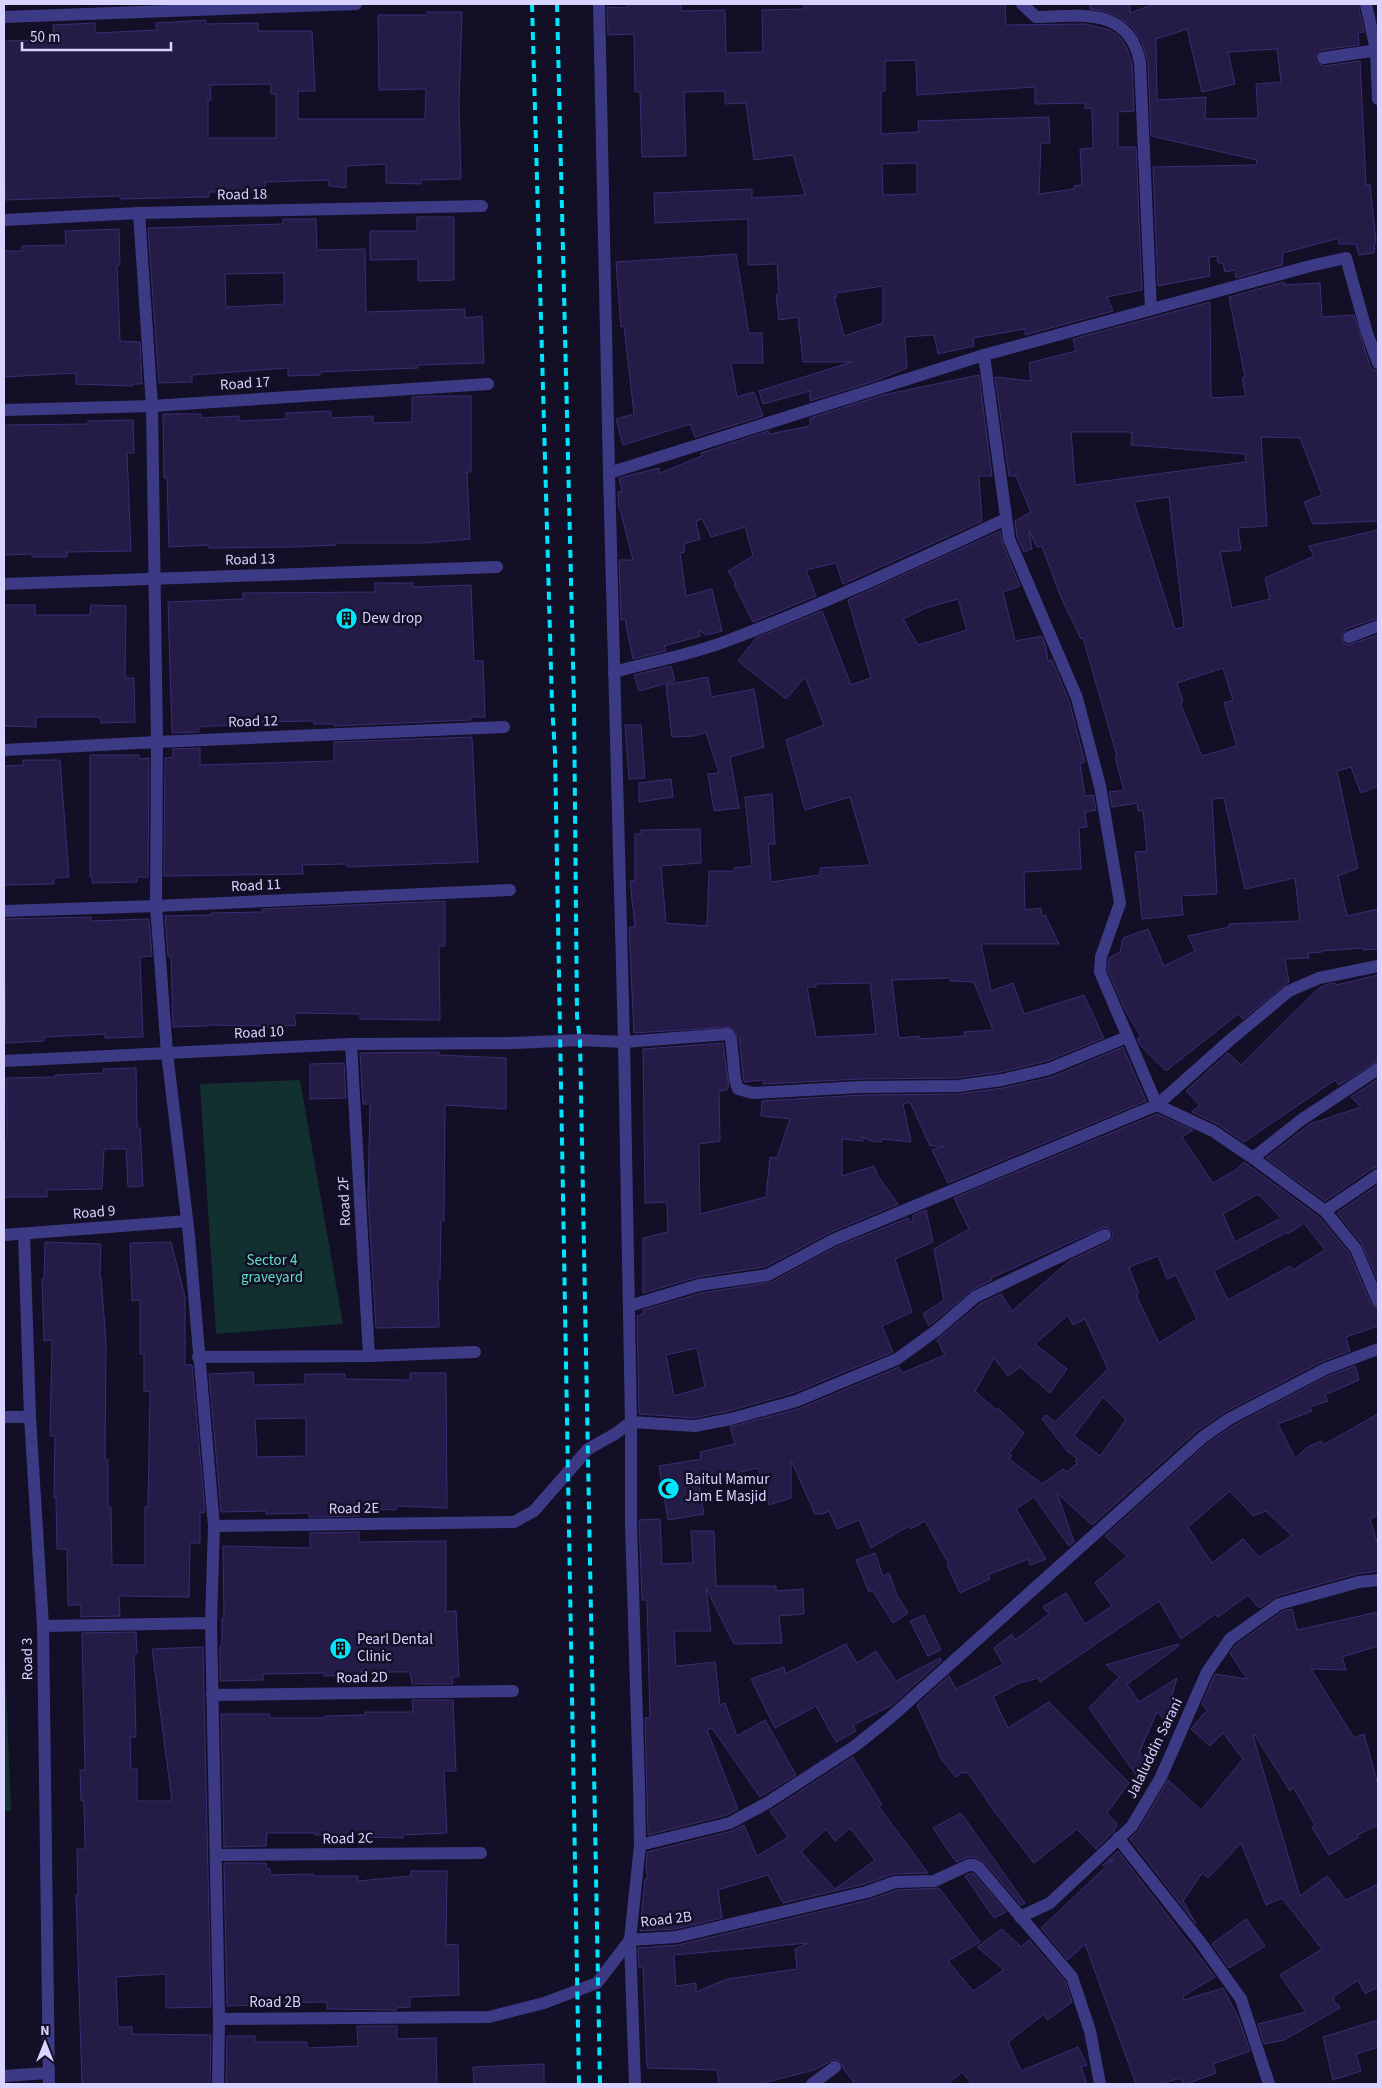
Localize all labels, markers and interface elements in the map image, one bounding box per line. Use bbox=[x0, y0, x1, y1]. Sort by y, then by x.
scale bar bbox=[22, 20, 171, 52]
text: 50 m bbox=[30, 27, 60, 48]
street label: Road 18 bbox=[217, 184, 267, 205]
street label: Road 17 bbox=[219, 371, 271, 396]
street label: Road 13 bbox=[225, 548, 275, 571]
building icon: Dew drop bbox=[334, 606, 358, 630]
place label: Dew drop bbox=[362, 608, 422, 629]
street label: Road 12 bbox=[228, 710, 278, 733]
street label: Road 11 bbox=[230, 874, 282, 897]
street label: Road 10 bbox=[233, 1021, 285, 1044]
street label: Road 2F bbox=[333, 1175, 356, 1227]
street label: Road 9 bbox=[72, 1200, 116, 1225]
park label: Sector 4 graveyard bbox=[241, 1250, 303, 1288]
place label: Baitul Mamur Jam E Masjid bbox=[685, 1469, 770, 1507]
mosque icon: Baitul Mamur Jam E Masjid bbox=[657, 1476, 681, 1500]
street label: Road 2E bbox=[329, 1498, 380, 1519]
place label: Pearl Dental Clinic bbox=[357, 1629, 433, 1667]
building icon: Pearl Dental Clinic bbox=[329, 1636, 353, 1660]
street label: Road 3 bbox=[17, 1637, 38, 1680]
street label: Road 2D bbox=[336, 1667, 388, 1688]
street label: Jalaluddin Sarani bbox=[1121, 1694, 1188, 1802]
street label: Road 2C bbox=[322, 1828, 374, 1849]
street label: Road 2B bbox=[639, 1906, 693, 1933]
street label: Road 2B bbox=[249, 1992, 301, 2013]
north arrow bbox=[20, 2018, 70, 2068]
text: N bbox=[40, 2021, 50, 2041]

